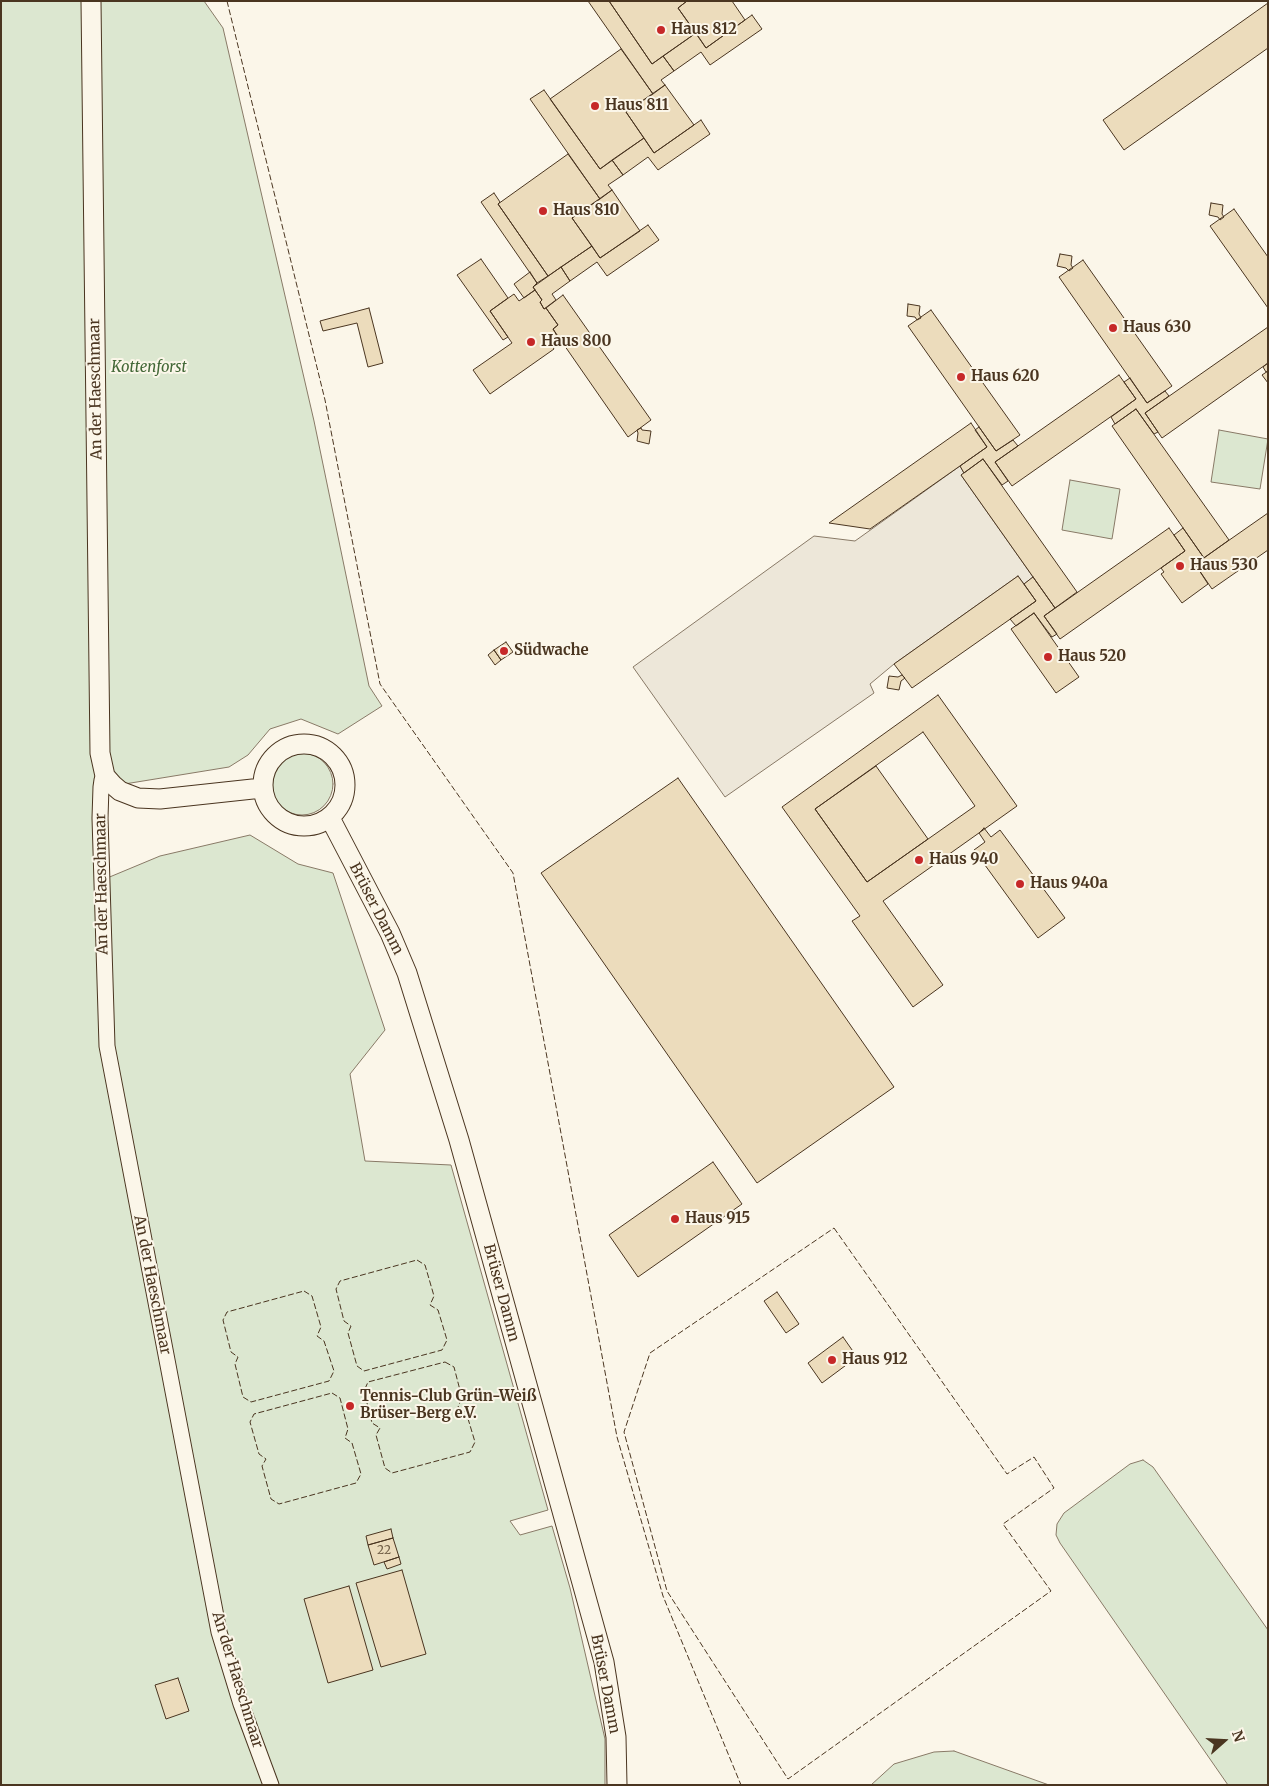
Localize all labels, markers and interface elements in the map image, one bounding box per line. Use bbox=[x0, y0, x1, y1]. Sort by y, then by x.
place label: Haus 812 bbox=[671, 21, 737, 39]
marker: Haus 812 bbox=[655, 24, 667, 36]
place label: Haus 811 bbox=[605, 97, 669, 115]
marker: Haus 811 bbox=[589, 100, 601, 112]
place label: Haus 810 bbox=[553, 202, 619, 220]
marker: Haus 810 bbox=[537, 205, 549, 217]
street label: An der Haeschmaar bbox=[86, 318, 106, 460]
place label: Haus 630 bbox=[1123, 319, 1191, 337]
marker: Haus 630 bbox=[1107, 322, 1119, 334]
place label: Haus 800 bbox=[541, 333, 611, 351]
marker: Haus 800 bbox=[525, 336, 537, 348]
park label: Kottenforst bbox=[111, 359, 187, 377]
place label: Haus 620 bbox=[971, 368, 1040, 386]
marker: Haus 620 bbox=[955, 371, 967, 383]
place label: Haus 530 bbox=[1190, 557, 1258, 575]
marker: Haus 530 bbox=[1174, 560, 1186, 572]
place label: Südwache bbox=[514, 642, 589, 660]
marker: Südwache bbox=[498, 645, 510, 657]
place label: Haus 520 bbox=[1058, 648, 1126, 666]
marker: Haus 520 bbox=[1042, 651, 1054, 663]
street label: An der Haeschmaar bbox=[92, 813, 112, 955]
place label: Haus 940 bbox=[929, 851, 998, 869]
marker: Haus 940 bbox=[913, 854, 925, 866]
street label: Brüser Damm bbox=[345, 860, 407, 958]
place label: Haus 940a bbox=[1030, 875, 1108, 893]
marker: Haus 940a bbox=[1014, 878, 1026, 890]
place label: Haus 915 bbox=[685, 1210, 750, 1228]
marker: Haus 915 bbox=[669, 1213, 681, 1225]
street label: An der Haeschmaar bbox=[130, 1214, 174, 1356]
street label: Brüser Damm bbox=[479, 1242, 523, 1344]
place label: Haus 912 bbox=[842, 1351, 908, 1369]
marker: Haus 912 bbox=[826, 1354, 838, 1366]
place label: Tennis-Club Grün-Weiß Brüser-Berg e.V. bbox=[360, 1388, 536, 1423]
marker: Tennis-Club Grün-Weiß Brüser-Berg e.V. bbox=[344, 1400, 356, 1412]
house number: 22 bbox=[377, 1544, 391, 1558]
street label: An der Haeschmaar bbox=[208, 1610, 266, 1750]
street label: Brüser Damm bbox=[587, 1633, 623, 1735]
north arrow bbox=[1199, 1716, 1249, 1766]
text: N bbox=[1228, 1728, 1248, 1744]

